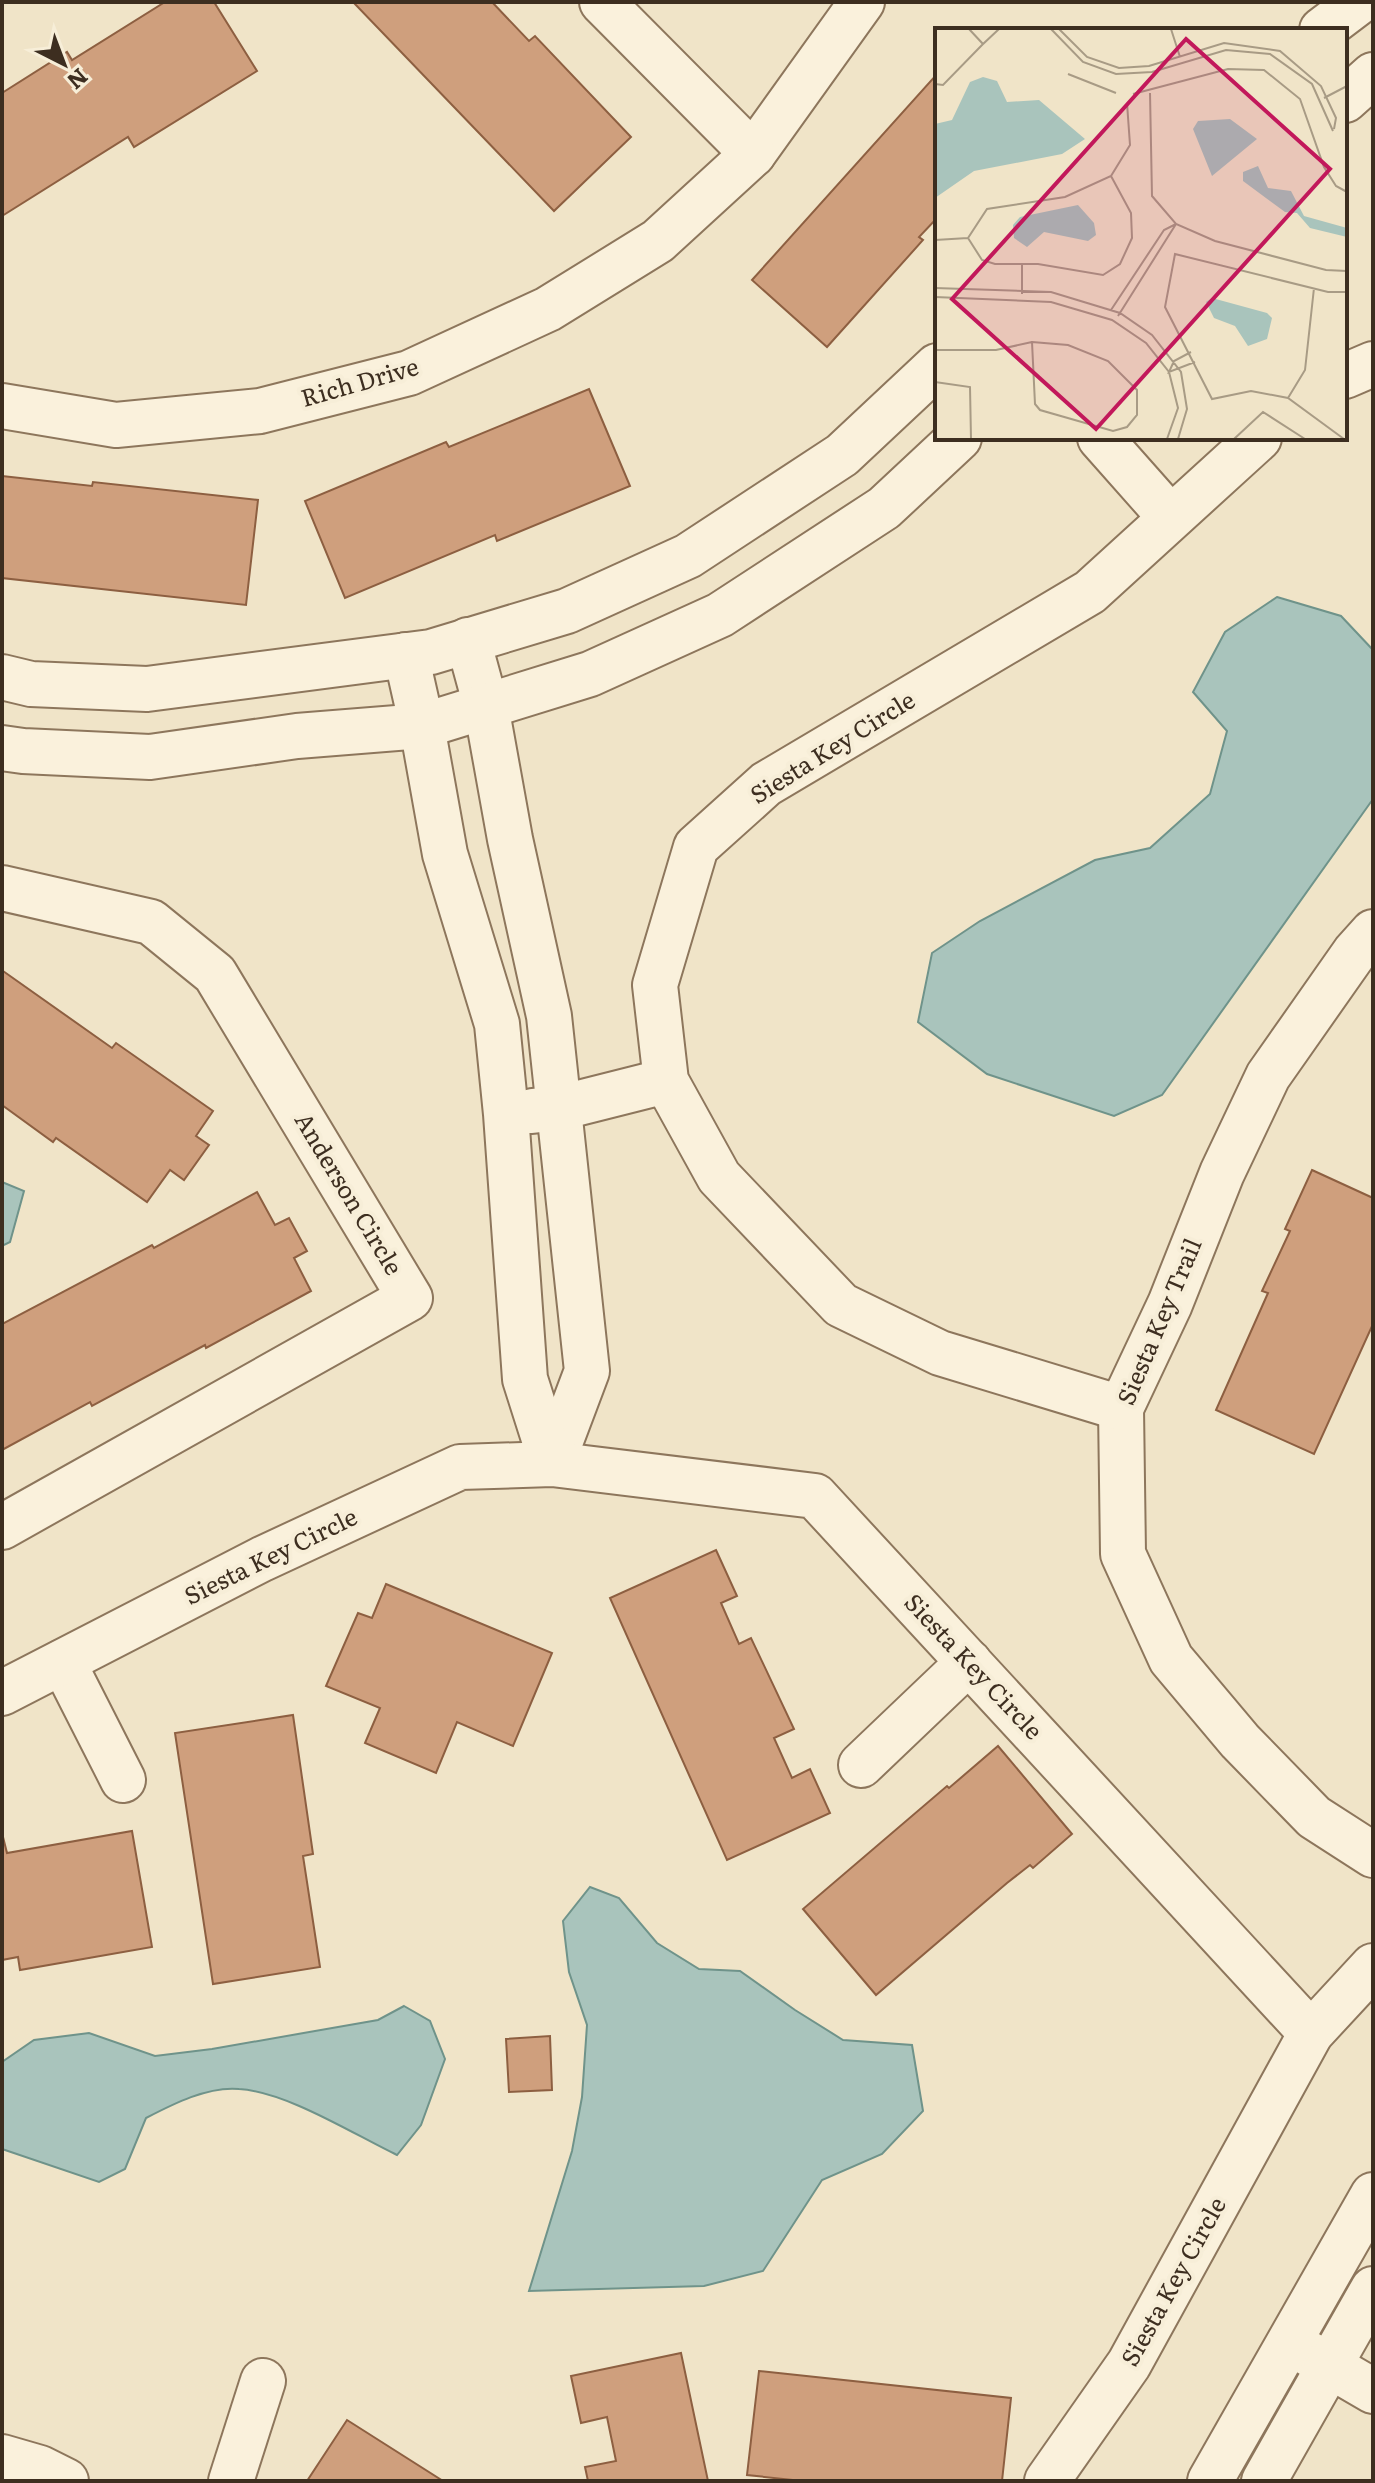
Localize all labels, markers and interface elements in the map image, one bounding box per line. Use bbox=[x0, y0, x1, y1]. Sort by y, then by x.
north arrow bbox=[24, 24, 104, 104]
inset map bbox=[935, 28, 1347, 440]
text: N bbox=[60, 62, 96, 98]
street label: Rich Drive bbox=[296, 347, 422, 414]
street label: Siesta Key Circle bbox=[742, 681, 921, 811]
street label: Anderson Circle bbox=[288, 1105, 413, 1281]
street label: Siesta Key Trail bbox=[1107, 1232, 1209, 1410]
street label: Siesta Key Circle bbox=[178, 1498, 362, 1612]
street label: Siesta Key Circle bbox=[898, 1584, 1052, 1746]
street label: Siesta Key Circle bbox=[1111, 2190, 1233, 2372]

